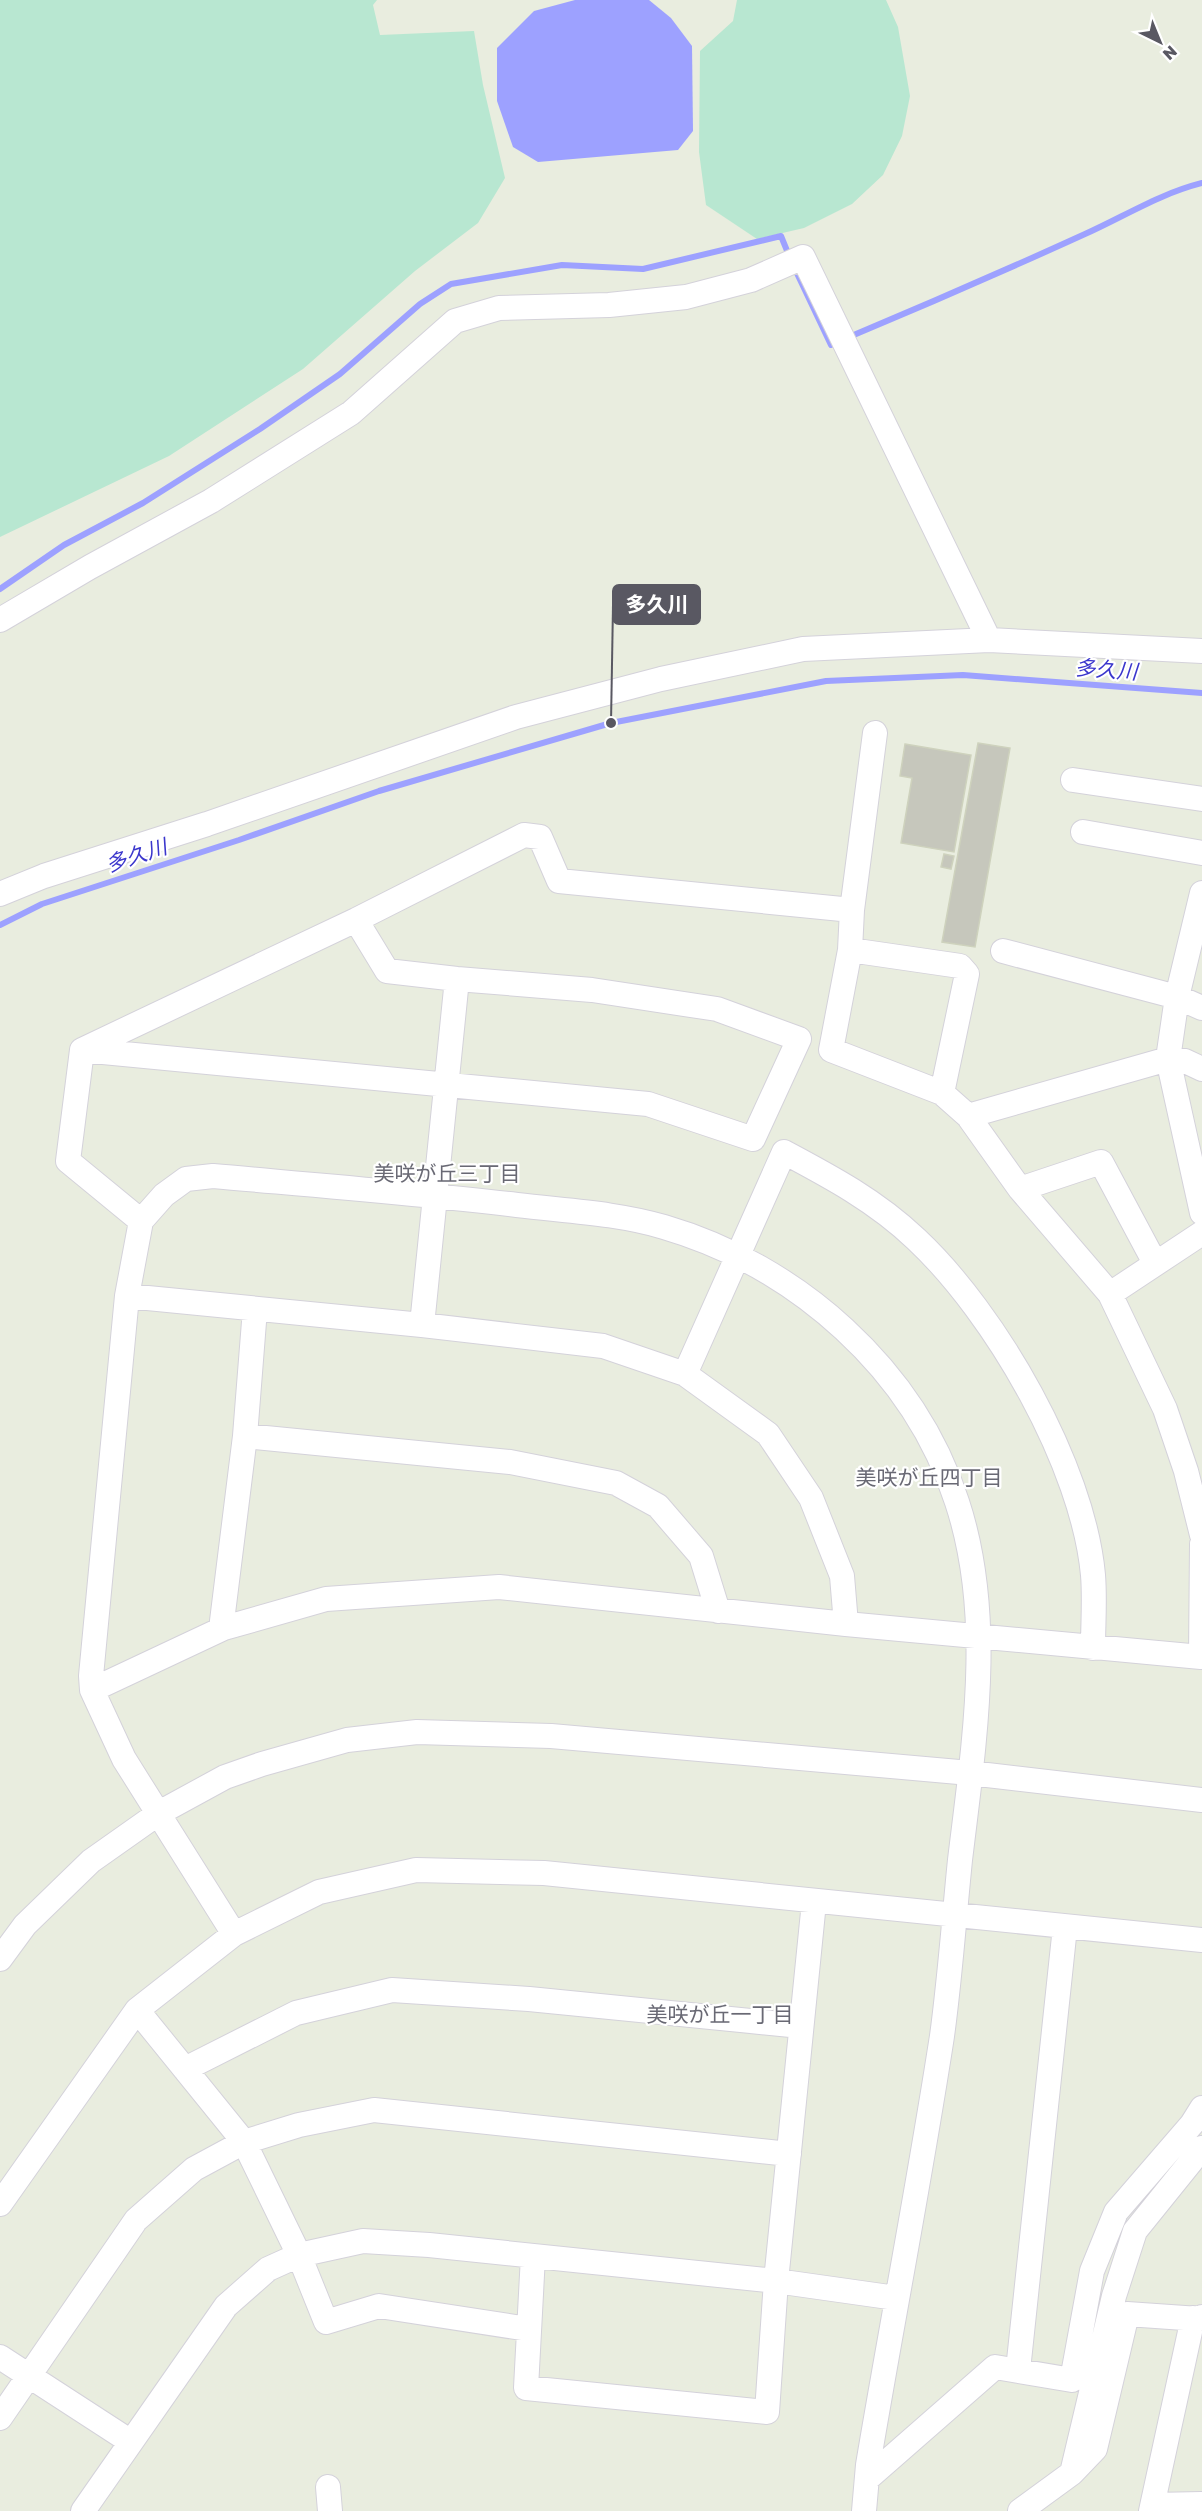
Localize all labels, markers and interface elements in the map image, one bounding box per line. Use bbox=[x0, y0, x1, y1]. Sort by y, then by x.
north arrow bbox=[1130, 12, 1190, 72]
text: N bbox=[1159, 42, 1182, 64]
callout: 多久川 bbox=[613, 585, 700, 624]
text: 多久川 bbox=[626, 591, 689, 617]
water label: 多久川 bbox=[1074, 654, 1140, 684]
water label: 多久川 bbox=[102, 832, 172, 877]
district label: 美咲が丘三丁目 bbox=[374, 1160, 521, 1186]
district label: 美咲が丘四丁目 bbox=[856, 1464, 1003, 1490]
district label: 美咲が丘一丁目 bbox=[647, 2001, 794, 2027]

